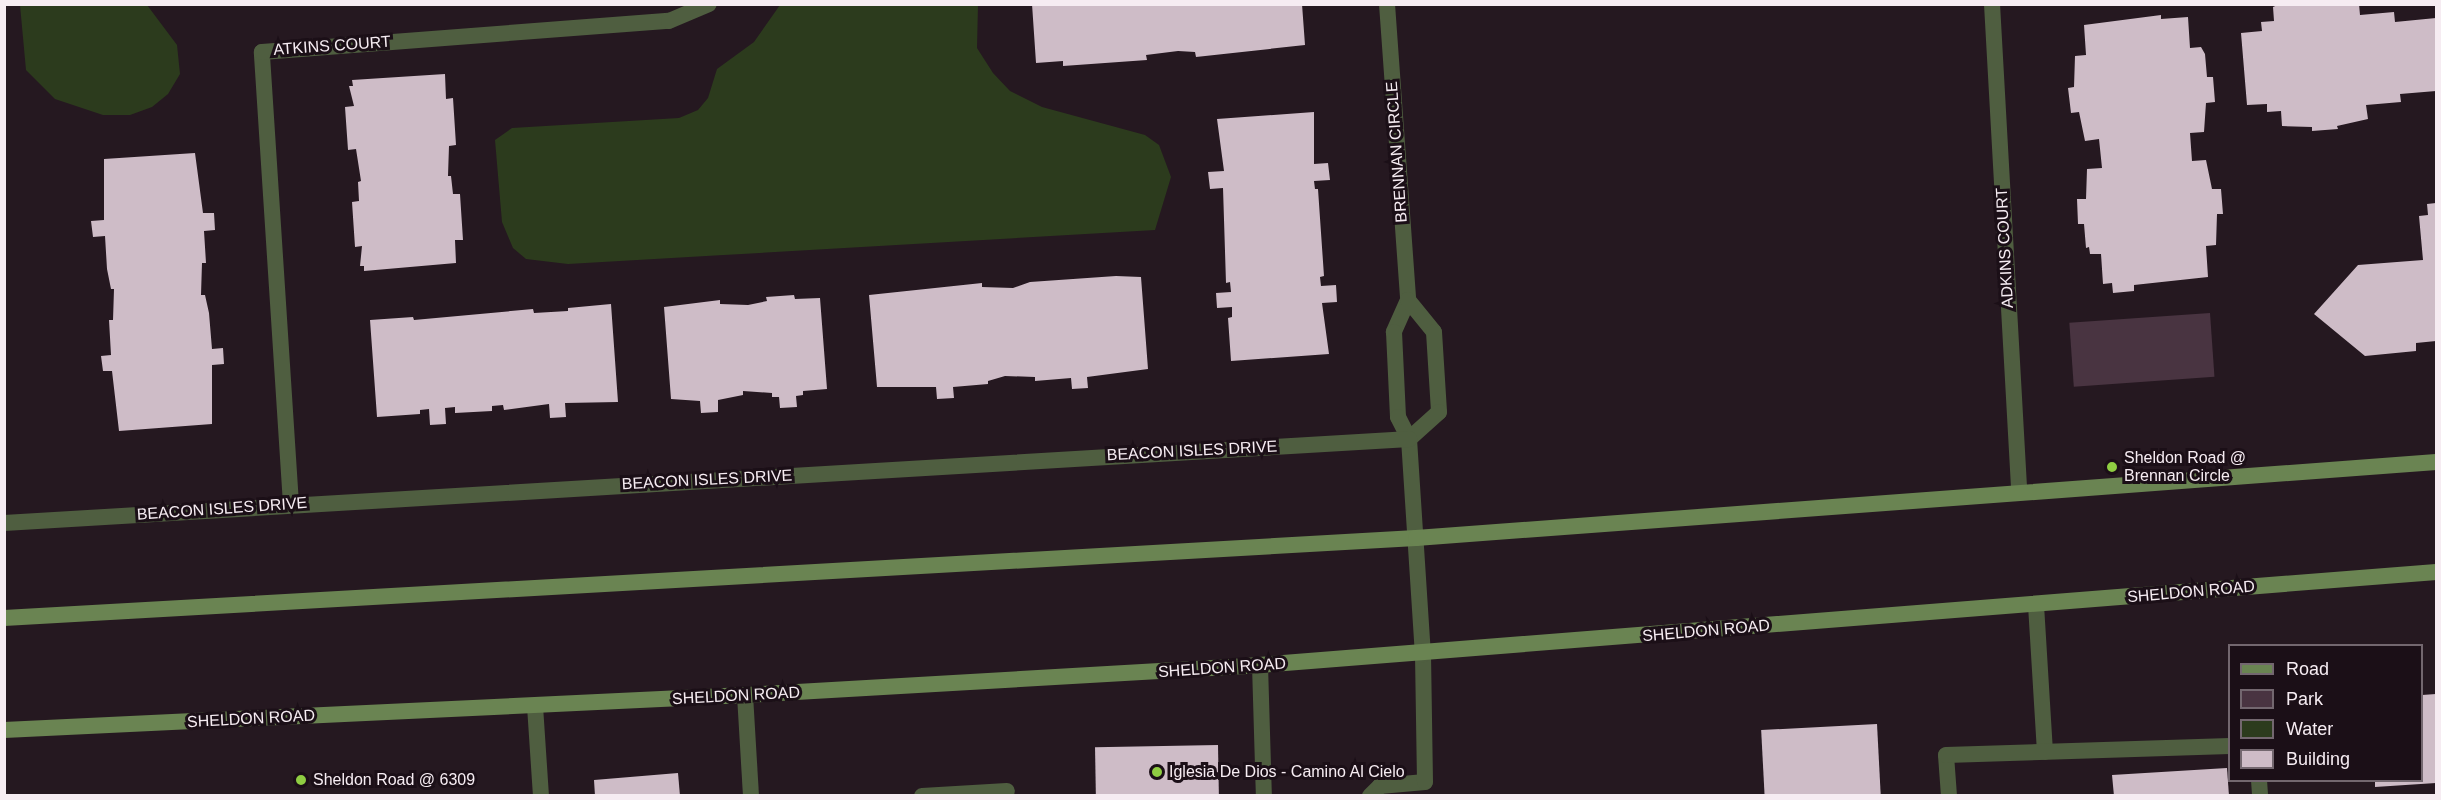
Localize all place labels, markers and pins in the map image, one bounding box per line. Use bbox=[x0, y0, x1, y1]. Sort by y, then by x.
place label: Sheldon Road @ Brennan Circle bbox=[2124, 448, 2246, 486]
marker: Sheldon Road @ Brennan Circle bbox=[2105, 460, 2119, 474]
place label: Iglesia De Dios - Camino Al Cielo bbox=[1169, 762, 1406, 782]
marker: Iglesia De Dios - Camino Al Cielo bbox=[1150, 765, 1164, 779]
place label: Sheldon Road @ 6309 bbox=[313, 770, 475, 790]
marker: Sheldon Road @ 6309 bbox=[294, 773, 308, 787]

